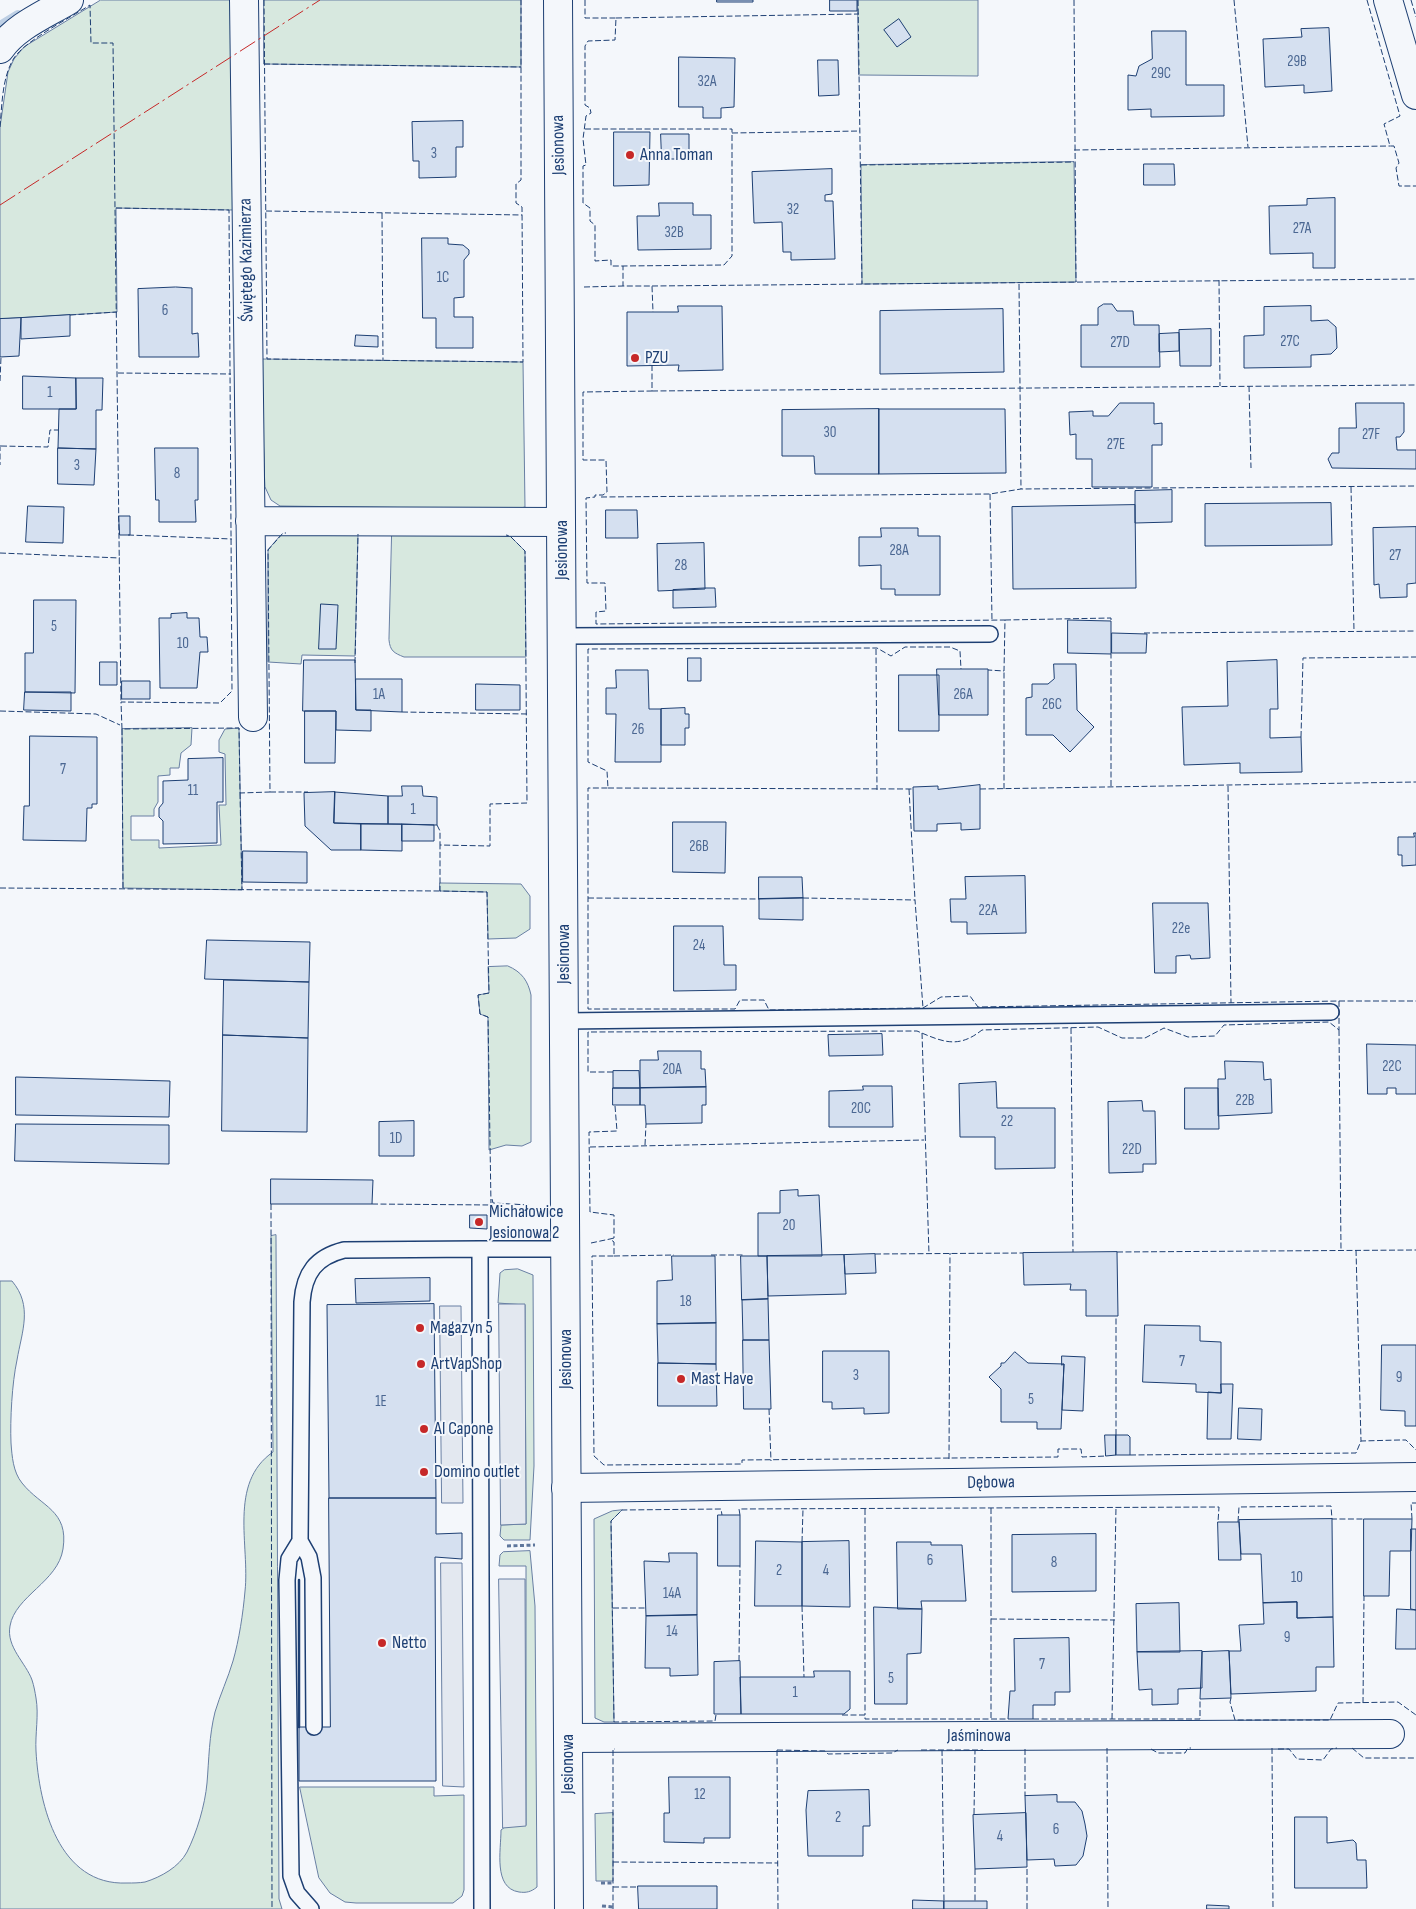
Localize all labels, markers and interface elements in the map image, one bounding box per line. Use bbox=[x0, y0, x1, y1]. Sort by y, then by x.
house number: 29B bbox=[1287, 53, 1307, 71]
house number: 29C bbox=[1151, 65, 1171, 83]
house number: 32A bbox=[698, 73, 716, 91]
street label: Jesionowa bbox=[548, 115, 570, 175]
place label: Anna Toman bbox=[640, 144, 713, 166]
house number: 3 bbox=[431, 145, 437, 163]
marker: Anna Toman bbox=[624, 149, 636, 161]
street label: Świętego Kazimierza bbox=[235, 198, 259, 322]
house number: 32 bbox=[787, 201, 799, 219]
house number: 27A bbox=[1293, 220, 1311, 238]
house number: 32B bbox=[664, 224, 684, 242]
house number: 1C bbox=[437, 269, 449, 287]
house number: 6 bbox=[162, 302, 168, 320]
house number: 27C bbox=[1280, 333, 1300, 351]
house number: 27D bbox=[1110, 334, 1130, 352]
place label: PZU bbox=[645, 347, 669, 369]
marker: PZU bbox=[629, 352, 641, 364]
house number: 1 bbox=[47, 384, 53, 402]
house number: 30 bbox=[824, 424, 836, 442]
house number: 27F bbox=[1362, 426, 1380, 444]
house number: 27E bbox=[1107, 436, 1125, 454]
house number: 3 bbox=[74, 457, 80, 475]
house number: 8 bbox=[174, 465, 180, 483]
street label: Jesionowa bbox=[551, 520, 573, 580]
house number: 28A bbox=[889, 542, 909, 560]
house number: 27 bbox=[1389, 547, 1401, 565]
house number: 28 bbox=[675, 557, 687, 575]
house number: 5 bbox=[51, 618, 57, 636]
house number: 10 bbox=[177, 635, 189, 653]
house number: 1A bbox=[373, 686, 385, 704]
house number: 26A bbox=[953, 686, 973, 704]
house number: 26C bbox=[1042, 696, 1062, 714]
house number: 26 bbox=[632, 721, 644, 739]
house number: 7 bbox=[60, 761, 66, 779]
house number: 11 bbox=[188, 782, 198, 800]
house number: 1 bbox=[410, 801, 416, 819]
house number: 26B bbox=[689, 838, 709, 856]
house number: 22A bbox=[979, 902, 997, 920]
house number: 22e bbox=[1172, 920, 1190, 938]
street label: Jesionowa bbox=[553, 924, 575, 984]
house number: 24 bbox=[693, 937, 705, 955]
house number: 22C bbox=[1382, 1058, 1402, 1076]
house number: 20A bbox=[662, 1061, 682, 1079]
house number: 22B bbox=[1235, 1092, 1255, 1110]
house number: 20C bbox=[851, 1100, 871, 1118]
house number: 22 bbox=[1001, 1113, 1013, 1131]
house number: 1D bbox=[390, 1130, 402, 1148]
house number: 22D bbox=[1122, 1141, 1142, 1159]
place label: Michałowice Jesionowa 2 bbox=[489, 1201, 563, 1244]
marker: Michałowice Jesionowa 2 bbox=[473, 1216, 485, 1228]
house number: 20 bbox=[783, 1217, 795, 1235]
house number: 18 bbox=[680, 1293, 692, 1311]
place label: Magazyn 5 bbox=[430, 1317, 493, 1339]
marker: Magazyn 5 bbox=[414, 1322, 426, 1334]
street label: Jesionowa bbox=[555, 1329, 577, 1389]
place label: ArtVapShop bbox=[431, 1353, 502, 1375]
house number: 7 bbox=[1179, 1353, 1185, 1371]
marker: ArtVapShop bbox=[415, 1358, 427, 1370]
house number: 3 bbox=[853, 1367, 859, 1385]
place label: Mast Have bbox=[691, 1368, 753, 1390]
house number: 9 bbox=[1396, 1369, 1402, 1387]
marker: Mast Have bbox=[675, 1373, 687, 1385]
house number: 5 bbox=[1028, 1391, 1034, 1409]
house number: 1E bbox=[375, 1393, 387, 1411]
place label: Al Capone bbox=[434, 1418, 493, 1440]
marker: Al Capone bbox=[418, 1423, 430, 1435]
place label: Domino outlet bbox=[434, 1461, 520, 1483]
marker: Domino outlet bbox=[418, 1466, 430, 1478]
street label: Dębowa bbox=[967, 1472, 1015, 1494]
house number: 6 bbox=[927, 1552, 933, 1570]
house number: 8 bbox=[1051, 1554, 1057, 1572]
house number: 2 bbox=[776, 1562, 782, 1580]
house number: 4 bbox=[823, 1562, 829, 1580]
house number: 10 bbox=[1291, 1569, 1303, 1587]
house number: 14A bbox=[663, 1585, 681, 1603]
house number: 14 bbox=[666, 1623, 678, 1641]
house number: 9 bbox=[1284, 1629, 1290, 1647]
place label: Netto bbox=[392, 1632, 427, 1654]
marker: Netto bbox=[376, 1637, 388, 1649]
house number: 7 bbox=[1039, 1656, 1045, 1674]
house number: 5 bbox=[888, 1670, 894, 1688]
house number: 1 bbox=[792, 1684, 798, 1702]
street label: Jaśminowa bbox=[947, 1725, 1011, 1747]
street label: Jesionowa bbox=[557, 1734, 579, 1794]
house number: 12 bbox=[694, 1786, 706, 1804]
house number: 2 bbox=[835, 1809, 841, 1827]
house number: 6 bbox=[1053, 1821, 1059, 1839]
house number: 4 bbox=[997, 1828, 1003, 1846]

